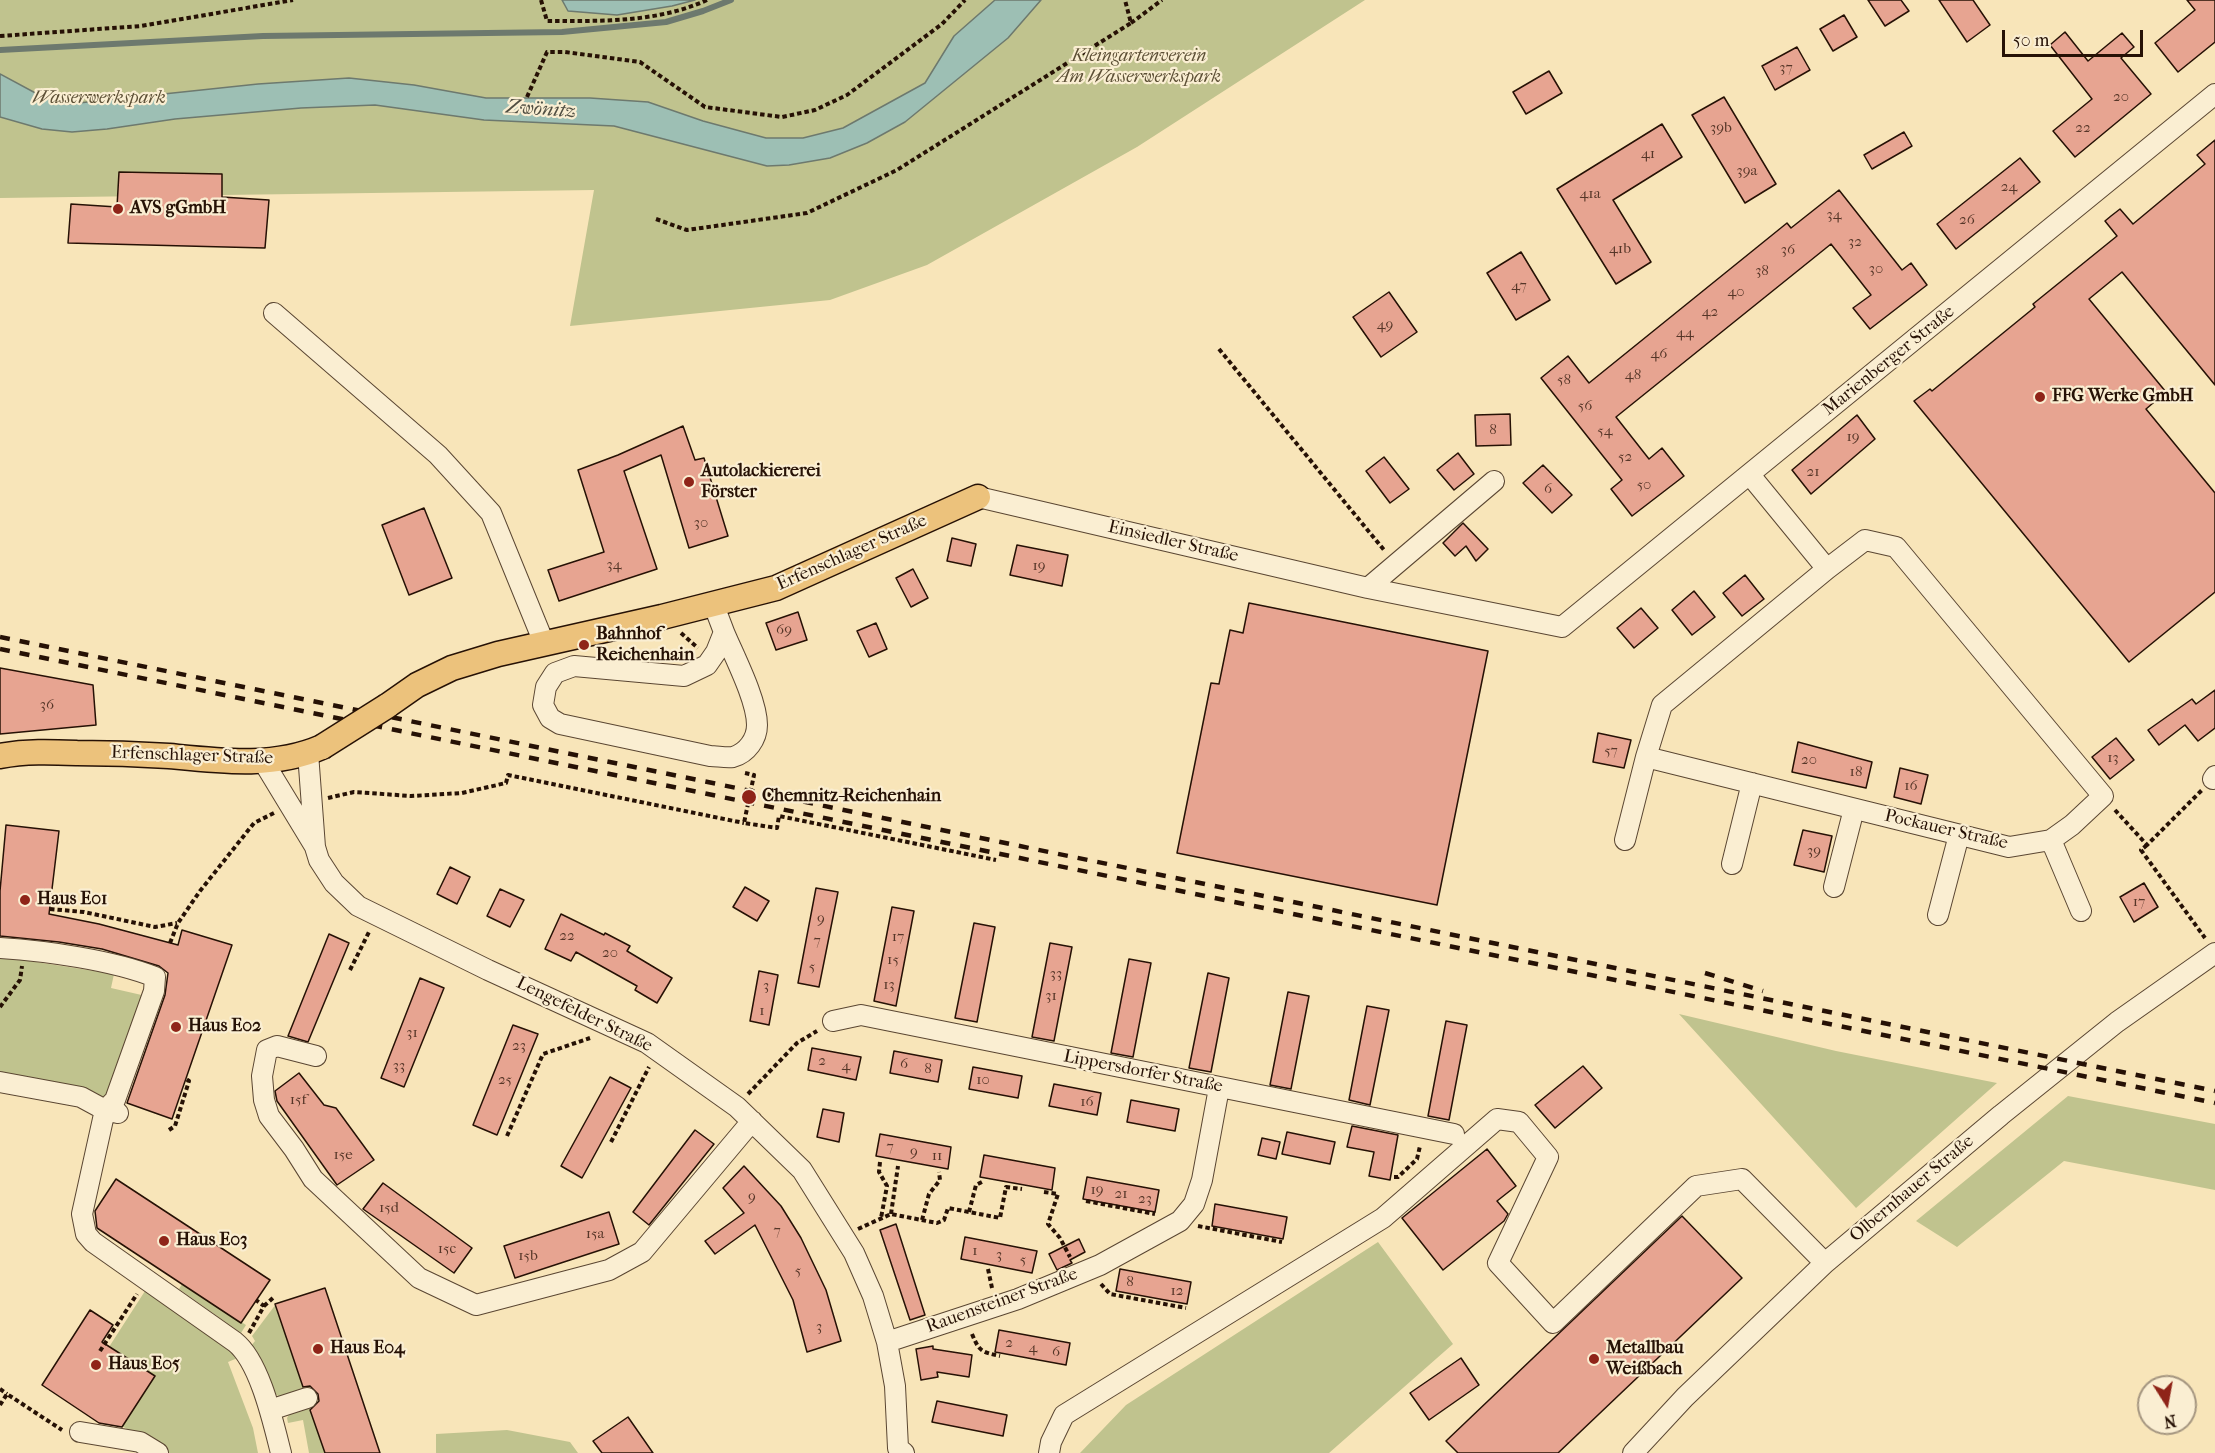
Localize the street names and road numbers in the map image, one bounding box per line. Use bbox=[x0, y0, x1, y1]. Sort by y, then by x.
street label: Marienberger Straße bbox=[1819, 301, 1959, 421]
street label: Erfenschlager Straße bbox=[774, 510, 930, 596]
street label: Einsiedler Straße bbox=[1106, 517, 1240, 567]
street label: Erfenschlager Straße bbox=[111, 742, 273, 770]
street label: Pockauer Straße bbox=[1882, 805, 2010, 855]
street label: Lengefelder Straße bbox=[512, 973, 656, 1057]
street label: Lippersdorfer Straße bbox=[1061, 1046, 1225, 1098]
street label: Olbernhauer Straße bbox=[1846, 1131, 1978, 1247]
street label: Rauensteiner Straße bbox=[923, 1264, 1081, 1338]

